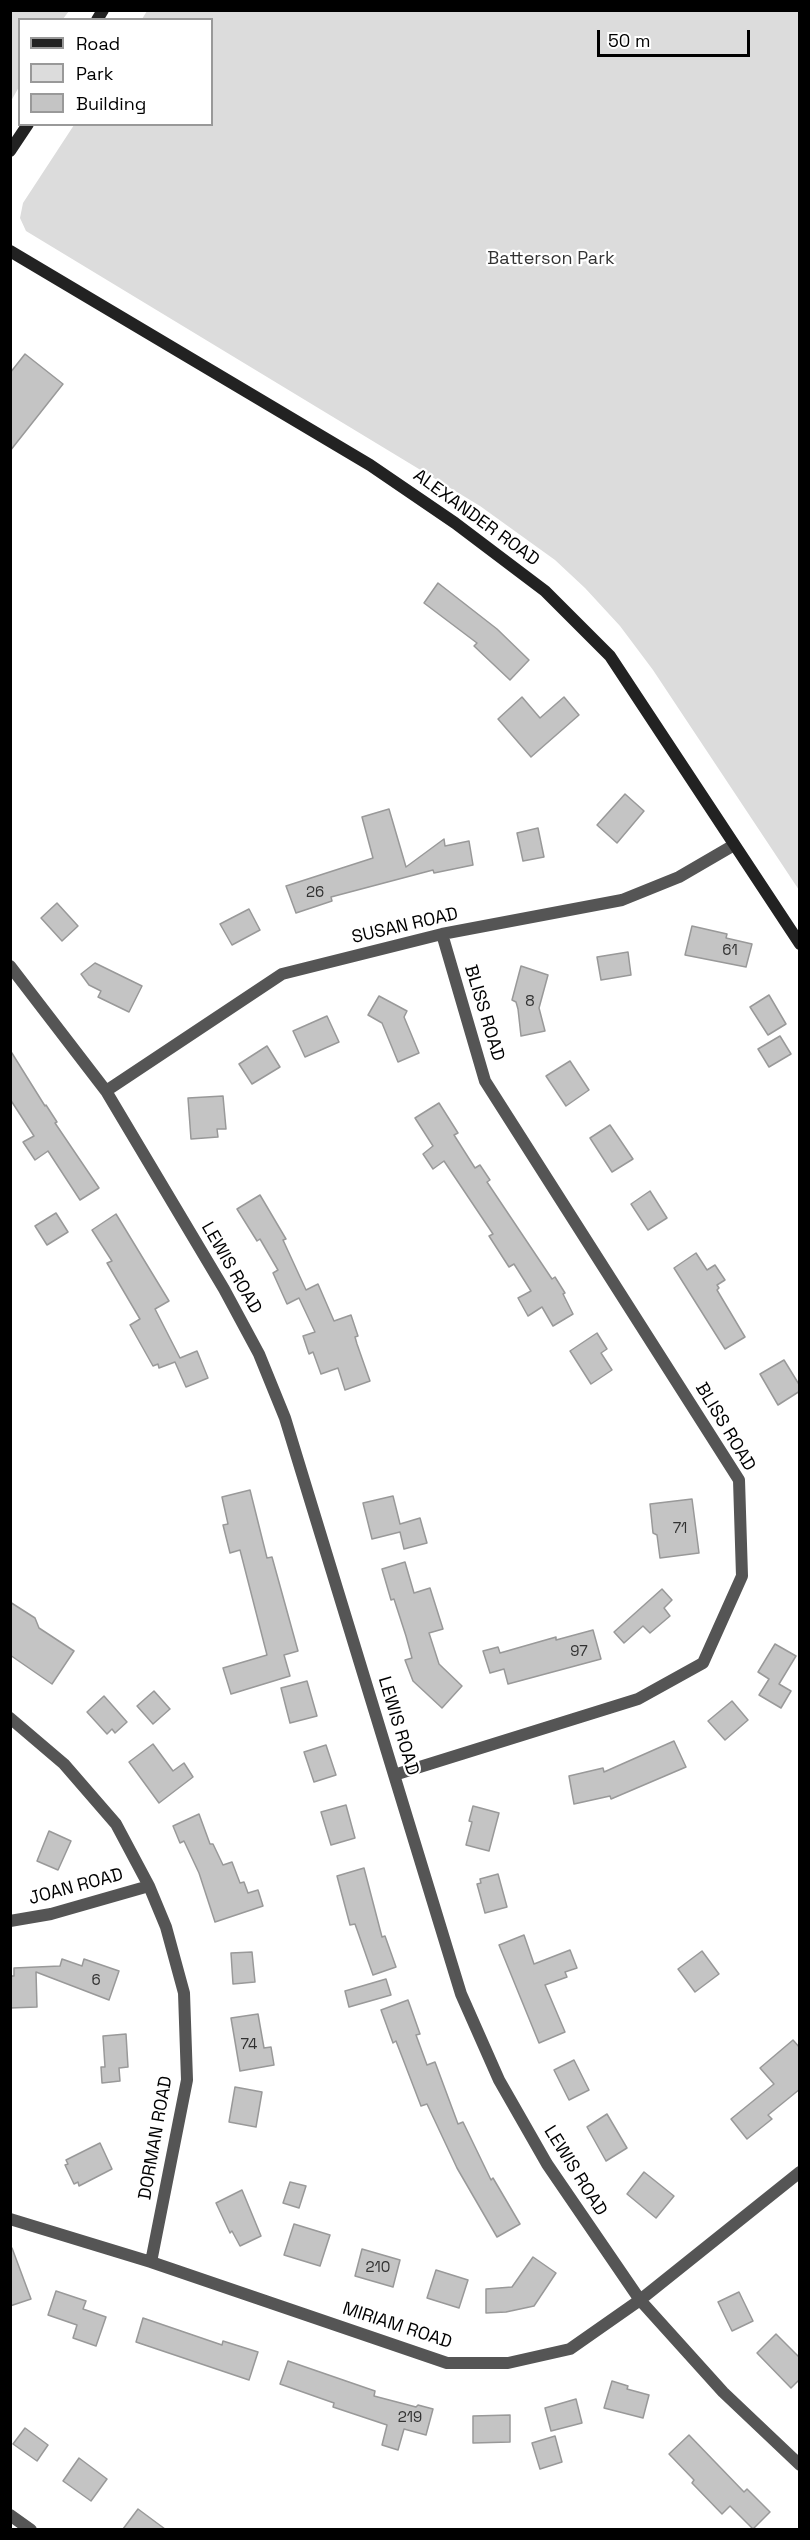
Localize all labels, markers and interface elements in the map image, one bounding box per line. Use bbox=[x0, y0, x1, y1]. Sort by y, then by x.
legend bbox=[18, 18, 213, 126]
scale bar bbox=[600, 18, 753, 56]
text: 50 m bbox=[608, 29, 650, 52]
text: Road bbox=[76, 32, 120, 55]
text: Park bbox=[76, 62, 113, 85]
text: Building bbox=[76, 92, 146, 115]
park label: Batterson Park bbox=[487, 248, 615, 270]
street label: ALEXANDER ROAD bbox=[409, 465, 543, 571]
house number: 26 bbox=[306, 884, 324, 902]
street label: SUSAN ROAD bbox=[350, 903, 460, 949]
house number: 61 bbox=[722, 942, 738, 960]
street label: BLISS ROAD bbox=[459, 962, 509, 1064]
house number: 8 bbox=[525, 993, 535, 1011]
street label: LEWIS ROAD bbox=[196, 1218, 266, 1318]
street label: BLISS ROAD bbox=[690, 1379, 760, 1475]
house number: 71 bbox=[673, 1520, 687, 1538]
house number: 97 bbox=[570, 1643, 588, 1661]
street label: LEWIS ROAD bbox=[373, 1674, 423, 1778]
street label: JOAN ROAD bbox=[26, 1864, 126, 1910]
house number: 6 bbox=[91, 1972, 101, 1990]
house number: 74 bbox=[241, 2036, 257, 2054]
street label: DORMAN ROAD bbox=[134, 2074, 178, 2202]
street label: LEWIS ROAD bbox=[539, 2122, 611, 2220]
house number: 210 bbox=[366, 2259, 390, 2277]
street label: MIRIAM ROAD bbox=[340, 2298, 454, 2354]
house number: 219 bbox=[398, 2409, 422, 2427]

